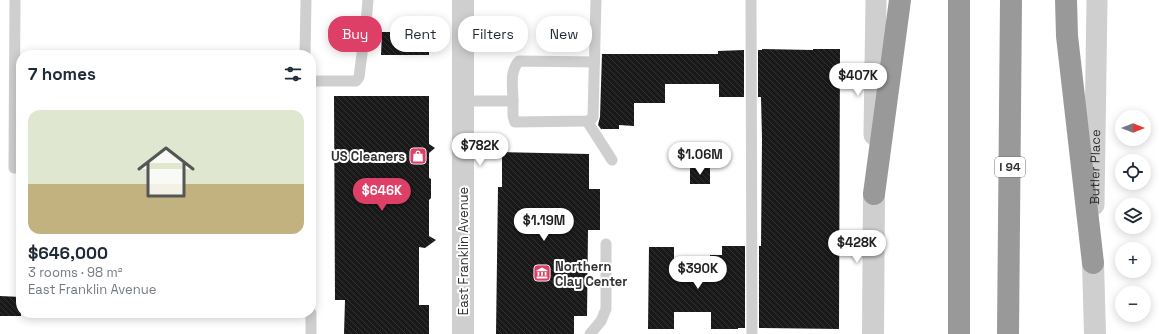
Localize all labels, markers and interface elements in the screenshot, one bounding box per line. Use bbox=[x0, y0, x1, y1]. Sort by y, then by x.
chip: Buy bbox=[328, 16, 382, 52]
chip: Rent bbox=[390, 16, 450, 52]
chip: Filters bbox=[458, 16, 528, 52]
chip: New bbox=[536, 16, 592, 52]
text: 7 homes bbox=[28, 63, 96, 85]
icon: filters bbox=[282, 63, 304, 85]
pin: $407K bbox=[830, 63, 886, 97]
text: $407K bbox=[838, 67, 878, 84]
north arrow bbox=[1115, 110, 1151, 146]
map controls bbox=[1115, 110, 1151, 322]
street label: Butler Place bbox=[1086, 129, 1104, 205]
pin: $782K bbox=[452, 133, 508, 167]
icon: home bbox=[130, 136, 202, 208]
text: $782K bbox=[461, 137, 499, 154]
pin: $1.06M bbox=[667, 142, 733, 176]
shop icon: US Cleaners bbox=[408, 146, 428, 166]
text: $1.06M bbox=[677, 146, 723, 163]
place label: US Cleaners bbox=[331, 148, 405, 165]
button: locate bbox=[1115, 154, 1151, 190]
road number: I 94 bbox=[995, 157, 1025, 177]
pin: $646K bbox=[354, 178, 410, 212]
text: $646K bbox=[362, 182, 402, 199]
street label: East Franklin Avenue bbox=[455, 187, 472, 315]
button: layers bbox=[1115, 198, 1151, 234]
pin: $1.19M bbox=[511, 208, 577, 242]
text: $1.19M bbox=[523, 212, 565, 229]
pin: $428K bbox=[829, 230, 885, 264]
text: $428K bbox=[837, 234, 877, 251]
text: $646,000 bbox=[28, 242, 108, 264]
button: + bbox=[1115, 242, 1151, 278]
pin: $390K bbox=[670, 256, 726, 290]
place label: Northern Clay Center bbox=[555, 258, 628, 290]
text: $390K bbox=[678, 260, 718, 277]
museum icon: Northern Clay Center bbox=[532, 263, 552, 283]
text: 3 rooms · 98 m² bbox=[28, 264, 122, 281]
text: East Franklin Avenue bbox=[28, 281, 156, 298]
button: − bbox=[1115, 286, 1151, 322]

